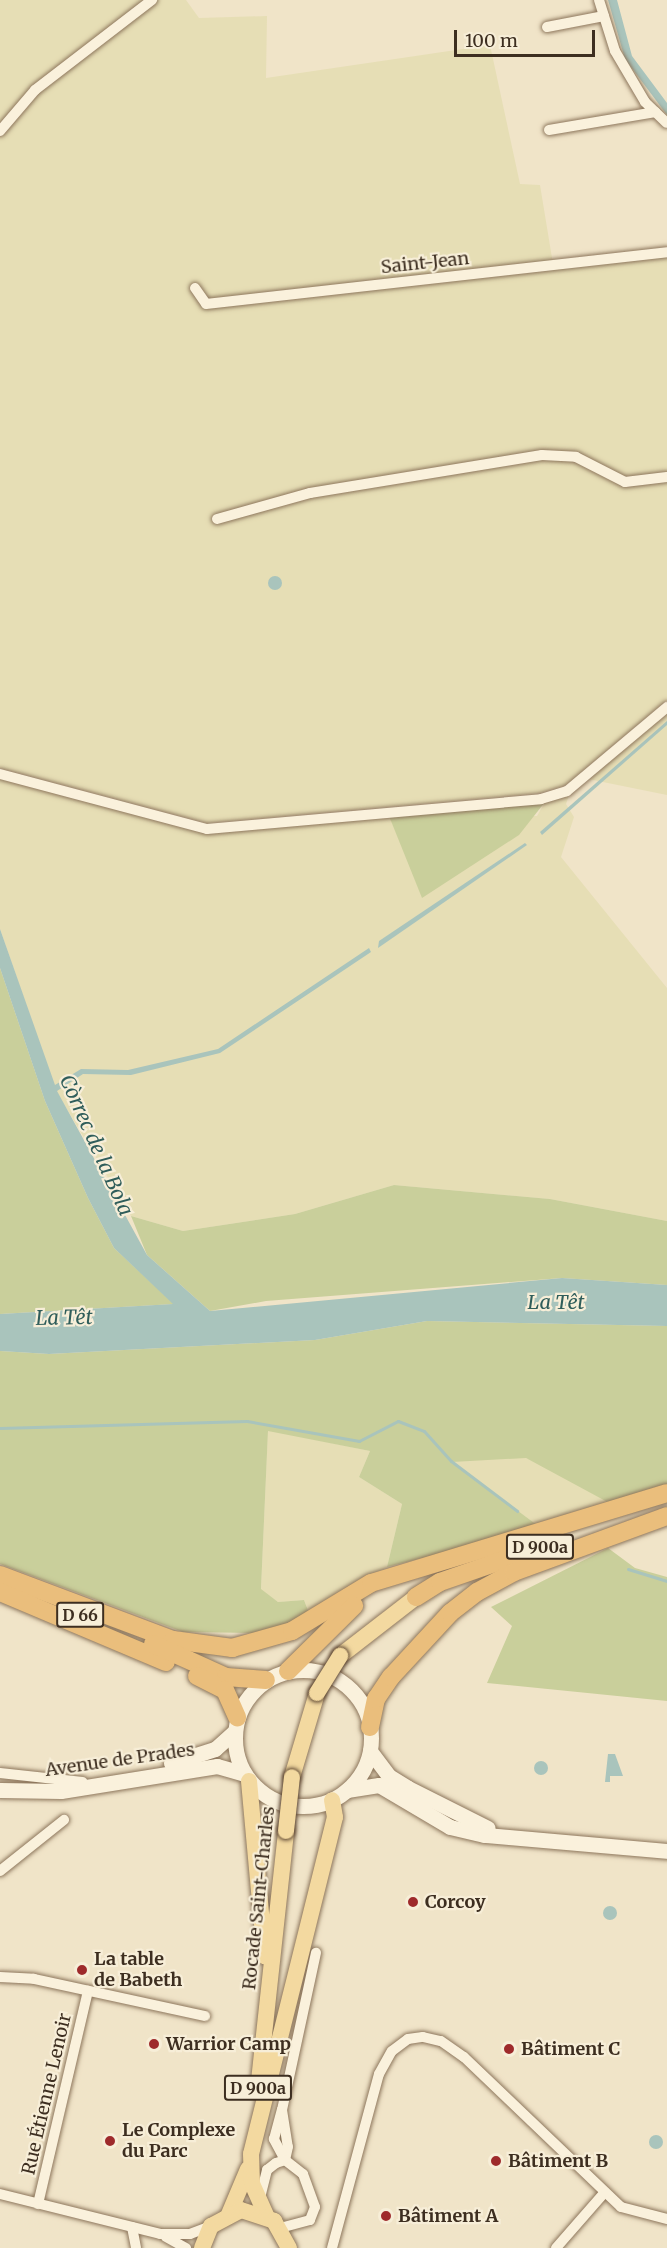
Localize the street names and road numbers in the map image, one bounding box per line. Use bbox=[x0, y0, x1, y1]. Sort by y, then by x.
street label: Saint-Jean bbox=[380, 248, 470, 278]
road number: D 900a bbox=[506, 1534, 574, 1560]
road number: D 66 bbox=[56, 1602, 104, 1628]
street label: Avenue de Prades bbox=[44, 1739, 196, 1781]
street label: Rocade Saint-Charles bbox=[239, 1805, 279, 1991]
street label: Rue Étienne Lenoir bbox=[18, 2011, 76, 2177]
road number: D 900a bbox=[224, 2075, 292, 2101]

